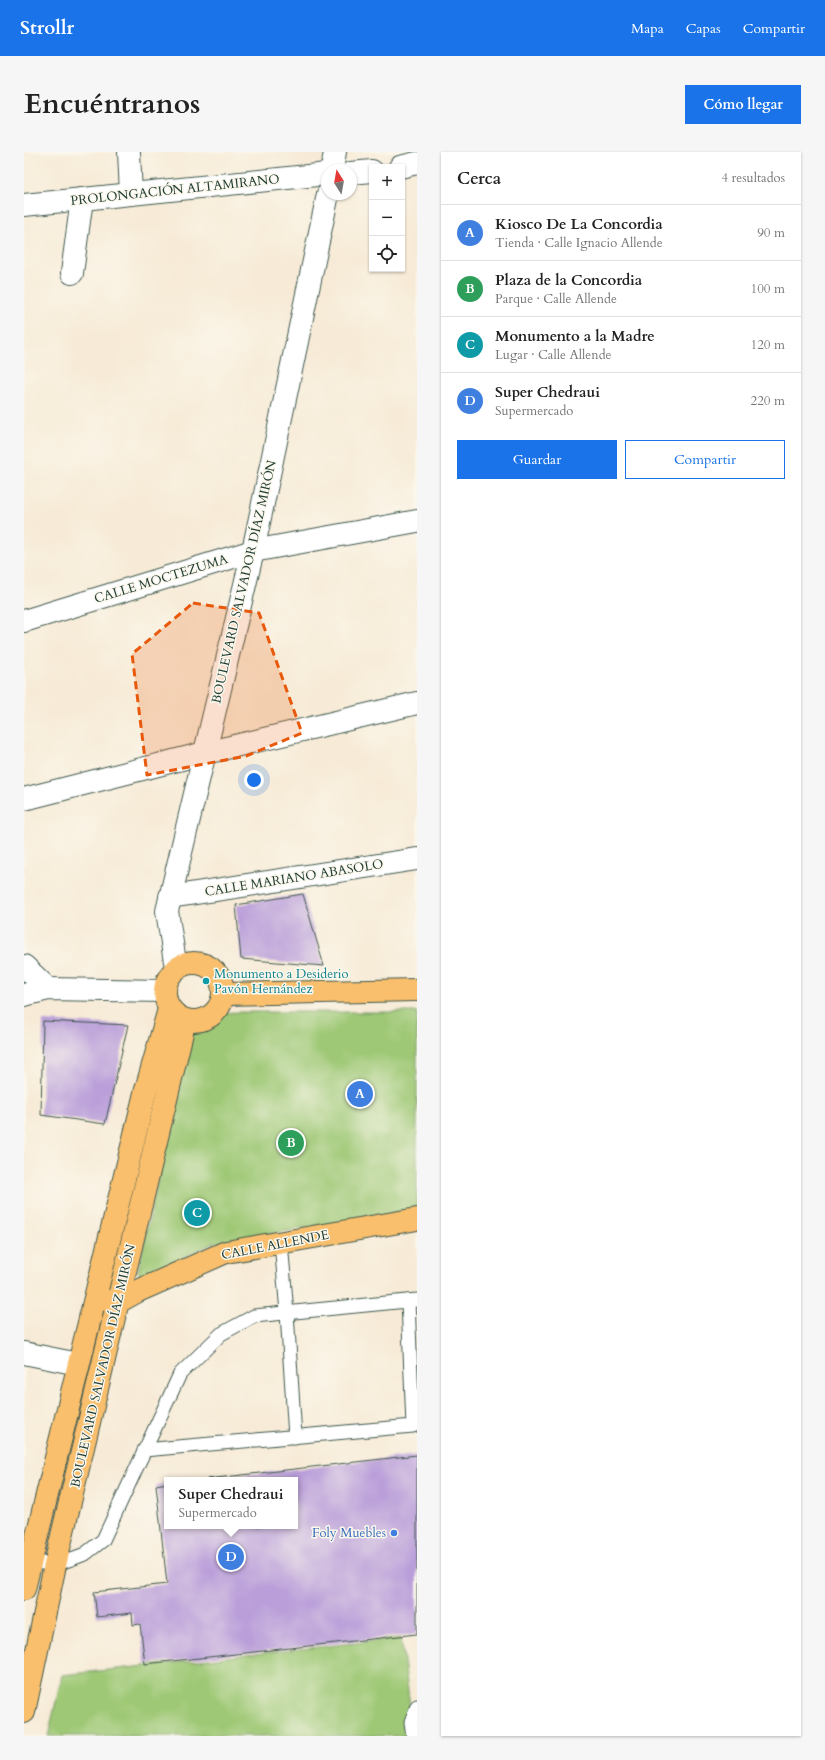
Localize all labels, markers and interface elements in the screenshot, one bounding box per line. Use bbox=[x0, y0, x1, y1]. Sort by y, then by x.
text: Strollr bbox=[20, 15, 74, 41]
text: Mapa bbox=[631, 19, 664, 38]
text: Capas bbox=[686, 19, 721, 38]
text: Compartir bbox=[743, 19, 805, 38]
text: Encuéntranos bbox=[24, 85, 200, 123]
button: Cómo llegar bbox=[685, 85, 801, 124]
north arrow bbox=[321, 164, 357, 200]
map controls bbox=[369, 164, 405, 272]
button: + bbox=[369, 164, 405, 200]
text: Cerca bbox=[457, 167, 501, 190]
text: 4 resultados bbox=[721, 169, 785, 187]
street label: PROLONGACIÓN ALTAMIRANO bbox=[70, 170, 280, 210]
button: − bbox=[369, 200, 405, 236]
text: Kiosco De La Concordia bbox=[495, 214, 663, 234]
text: A bbox=[465, 224, 475, 242]
text: 90 m bbox=[757, 224, 785, 242]
text: Tienda · Calle Ignacio Allende bbox=[495, 234, 663, 252]
button: locate bbox=[369, 236, 405, 272]
text: Plaza de la Concordia bbox=[495, 270, 642, 290]
text: B bbox=[465, 280, 475, 298]
text: 100 m bbox=[751, 280, 785, 298]
text: Parque · Calle Allende bbox=[495, 290, 617, 308]
text: Monumento a la Madre bbox=[495, 326, 655, 346]
text: C bbox=[465, 336, 475, 354]
text: 120 m bbox=[751, 336, 785, 354]
text: Lugar · Calle Allende bbox=[495, 346, 611, 364]
text: Super Chedraui bbox=[495, 382, 600, 402]
text: D bbox=[464, 392, 476, 410]
text: 220 m bbox=[751, 392, 785, 410]
text: Supermercado bbox=[495, 402, 573, 420]
button: Guardar bbox=[457, 440, 617, 479]
button: Compartir bbox=[625, 440, 785, 479]
street label: BOULEVARD SALVADOR DÍAZ MIRÓN bbox=[207, 459, 281, 705]
street label: CALLE MOCTEZUMA bbox=[92, 550, 231, 608]
your location bbox=[244, 770, 264, 790]
street label: CALLE MARIANO ABASOLO bbox=[203, 855, 385, 901]
place label: Monumento a Desiderio Pavón Hernández bbox=[214, 965, 349, 998]
marker: Monumento a Desiderio Pavón Hernández bbox=[201, 976, 211, 986]
pin: A bbox=[347, 1079, 373, 1109]
pin: B bbox=[278, 1128, 304, 1158]
pin: C bbox=[184, 1198, 210, 1228]
street label: CALLE ALLENDE bbox=[220, 1226, 330, 1264]
street label: BOULEVARD SALVADOR DÍAZ MIRÓN bbox=[66, 1243, 140, 1489]
popup bbox=[164, 1477, 298, 1529]
text: Super Chedraui bbox=[178, 1484, 284, 1504]
text: Supermercado bbox=[178, 1504, 257, 1522]
place label: Foly Muebles bbox=[312, 1524, 386, 1542]
marker: Foly Muebles bbox=[389, 1528, 399, 1538]
pin: D bbox=[218, 1542, 244, 1572]

